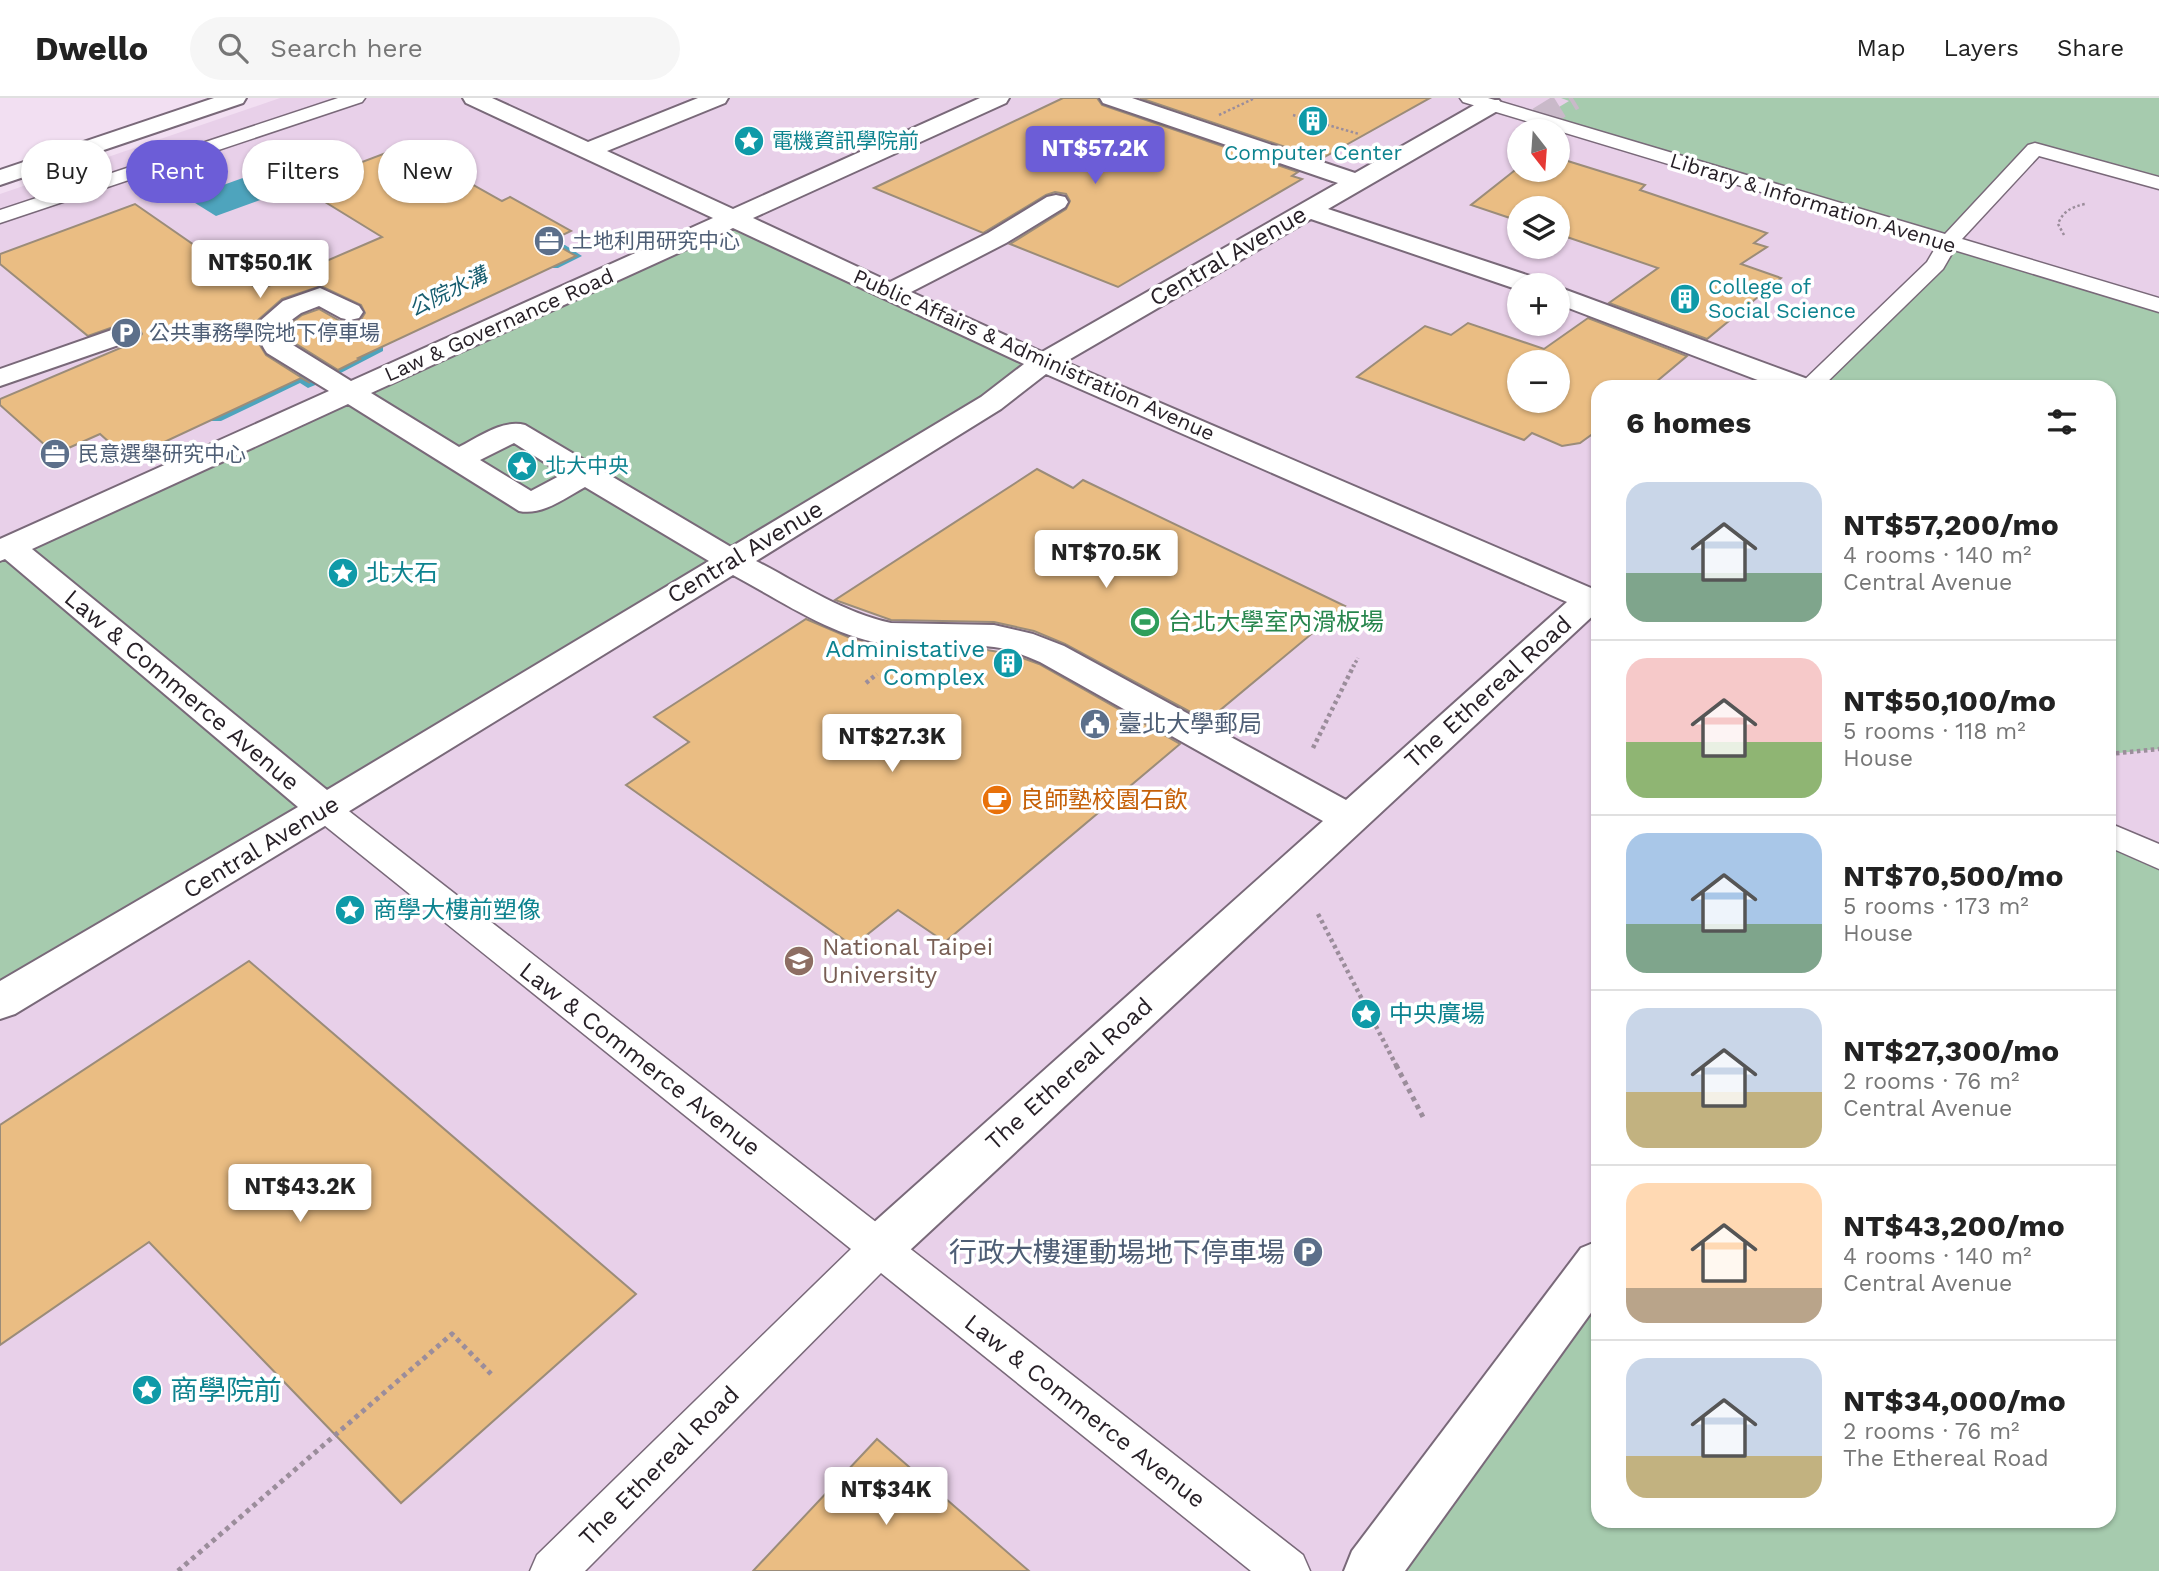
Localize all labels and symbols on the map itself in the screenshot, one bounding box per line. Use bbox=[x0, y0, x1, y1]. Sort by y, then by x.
building icon: Computer Center bbox=[1296, 104, 1330, 138]
north arrow bbox=[1507, 119, 1570, 182]
place icon: 電機資訊學院前 bbox=[732, 124, 766, 158]
pin: NT$57.2K bbox=[1023, 126, 1167, 186]
place label: 電機資訊學院前 bbox=[772, 128, 919, 153]
place label: Computer Center bbox=[1224, 140, 1403, 165]
street label: Library & Information Avenue bbox=[1667, 147, 1959, 258]
street label: Central Avenue bbox=[1144, 200, 1312, 312]
office icon: 土地利用研究中心 bbox=[532, 224, 566, 258]
place label: 土地利用研究中心 bbox=[572, 228, 740, 253]
pin: NT$50.1K bbox=[188, 240, 332, 300]
water label: 公院水溝 bbox=[405, 261, 494, 321]
street label: Law & Governance Road bbox=[380, 263, 617, 386]
street label: Public Affairs & Administration Avenue bbox=[850, 263, 1219, 446]
place label: College of Social Science bbox=[1708, 274, 1856, 323]
building icon: College of Social Science bbox=[1668, 282, 1702, 316]
parking icon: 公共事務學院地下停車場 bbox=[109, 316, 143, 350]
place label: 公共事務學院地下停車場 bbox=[149, 320, 380, 345]
office icon: 民意選舉研究中心 bbox=[38, 437, 72, 471]
place label: 民意選舉研究中心 bbox=[78, 441, 246, 466]
place icon: 北大中央 bbox=[505, 449, 539, 483]
place label: 北大中央 bbox=[545, 453, 629, 478]
street label: Central Avenue bbox=[662, 494, 828, 610]
pin: NT$70.5K bbox=[1034, 531, 1178, 590]
place icon: 北大石 bbox=[326, 556, 360, 590]
place label: 北大石 bbox=[366, 559, 438, 587]
street label: Law & Commerce Avenue bbox=[59, 584, 305, 796]
sports icon: 台北大學室內滑板場 bbox=[1128, 605, 1162, 639]
place label: 台北大學室內滑板場 bbox=[1168, 608, 1384, 636]
street label: The Ethereal Road bbox=[1399, 610, 1577, 774]
place label: Administative Complex bbox=[825, 635, 985, 691]
building icon: Administative Complex bbox=[991, 646, 1025, 680]
public building icon: 臺北大學郵局 bbox=[1078, 707, 1112, 741]
place label: 臺北大學郵局 bbox=[1118, 710, 1262, 738]
pin: NT$27.3K bbox=[820, 714, 964, 774]
cafe icon: 良師塾校園石飲 bbox=[980, 783, 1014, 817]
place label: 良師塾校園石飲 bbox=[1020, 786, 1188, 814]
street label: Central Avenue bbox=[178, 789, 344, 905]
place icon: 商學大樓前塑像 bbox=[333, 893, 367, 927]
place label: 商學大樓前塑像 bbox=[373, 896, 541, 924]
place label: National Taipei University bbox=[822, 933, 993, 989]
school or university icon: National Taipei University bbox=[782, 944, 816, 978]
street label: Law & Commerce Avenue bbox=[514, 956, 766, 1162]
street label: The Ethereal Road bbox=[980, 992, 1158, 1156]
place icon: 中央廣場 bbox=[1349, 997, 1383, 1031]
place label: 中央廣場 bbox=[1389, 1000, 1485, 1028]
pin: NT$43.2K bbox=[228, 1164, 372, 1224]
parking icon: 行政大樓運動場地下停車場 bbox=[1291, 1235, 1325, 1269]
place label: 行政大樓運動場地下停車場 bbox=[949, 1236, 1285, 1269]
street label: Law & Commerce Avenue bbox=[959, 1308, 1211, 1514]
place icon: 商學院前 bbox=[130, 1373, 164, 1407]
place label: 商學院前 bbox=[170, 1374, 282, 1407]
street label: The Ethereal Road bbox=[573, 1380, 745, 1552]
pin: NT$34K bbox=[829, 1468, 943, 1527]

